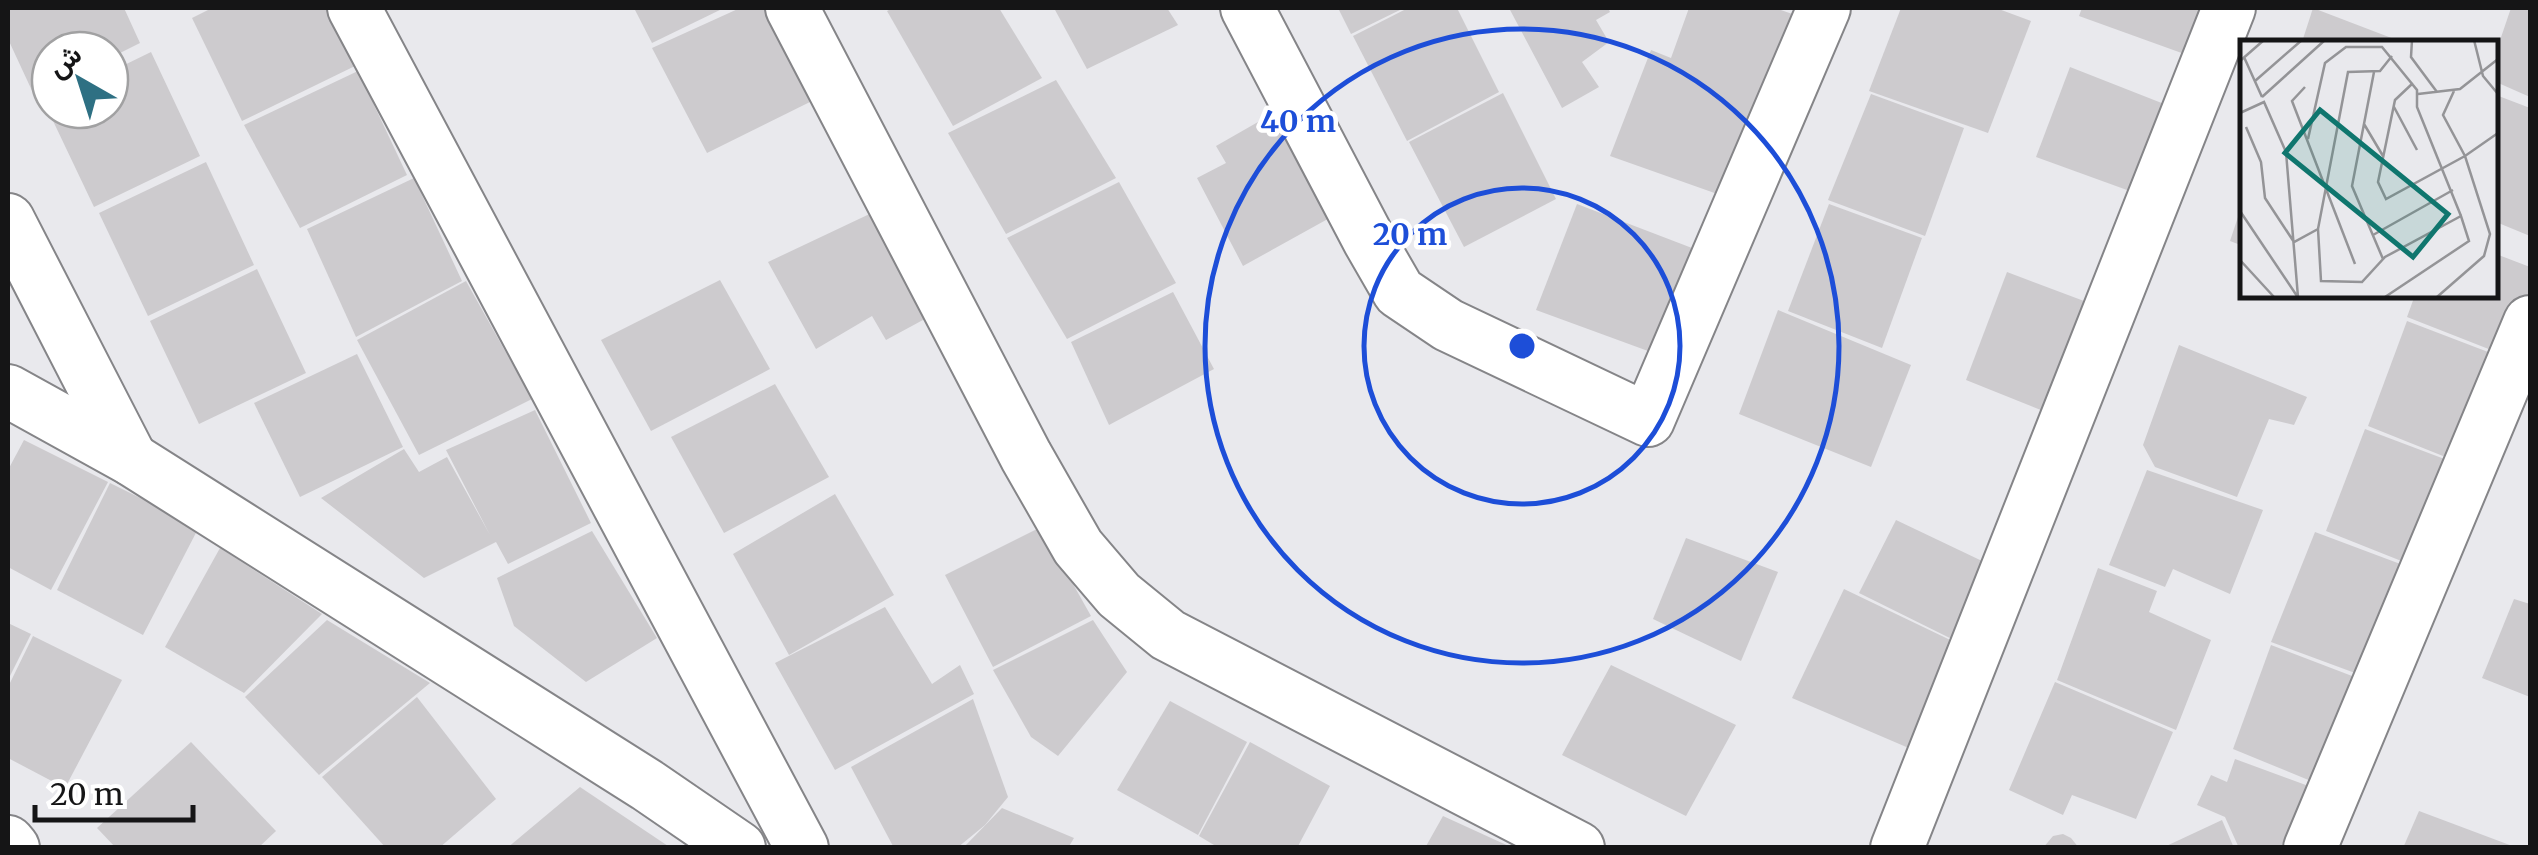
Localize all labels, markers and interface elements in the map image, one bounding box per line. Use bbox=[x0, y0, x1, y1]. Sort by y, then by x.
north arrow bbox=[30, 30, 130, 130]
text: ش bbox=[40, 36, 89, 85]
inset map bbox=[2240, 40, 2498, 298]
text: 40 m bbox=[1260, 102, 1336, 140]
text: 20 m bbox=[1373, 215, 1447, 253]
centre of rings bbox=[1504, 328, 1540, 364]
scale bar bbox=[35, 760, 192, 822]
text: 20 m bbox=[50, 775, 124, 813]

